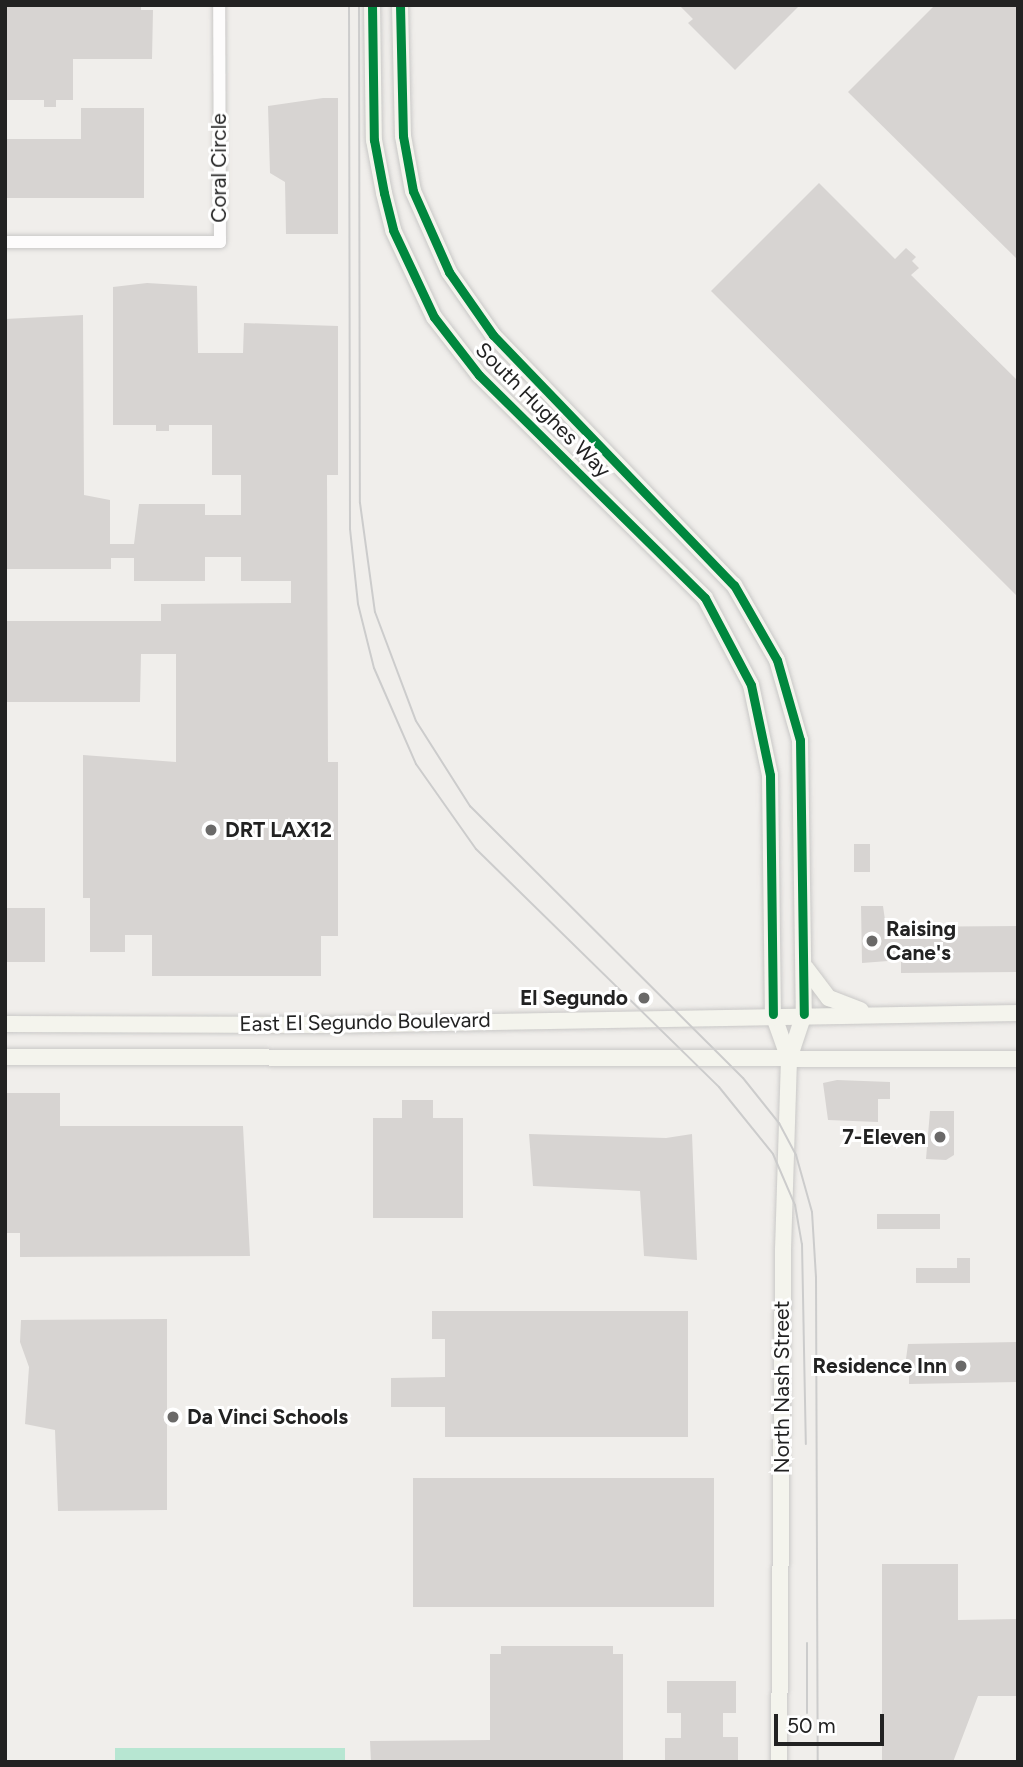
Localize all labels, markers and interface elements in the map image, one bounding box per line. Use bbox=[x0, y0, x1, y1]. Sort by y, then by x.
street label: Coral Circle bbox=[206, 113, 232, 223]
street label: South Hughes Way bbox=[470, 337, 616, 483]
place label: DRT LAX12 bbox=[225, 817, 332, 843]
marker: DRT LAX12 bbox=[203, 822, 219, 838]
place label: Raising Cane's bbox=[886, 916, 956, 966]
marker: Raising Cane's bbox=[864, 933, 880, 949]
place label: El Segundo bbox=[520, 985, 628, 1011]
marker: El Segundo bbox=[634, 988, 654, 1008]
street label: East El Segundo Boulevard bbox=[239, 1007, 491, 1037]
place label: 7-Eleven bbox=[842, 1124, 926, 1150]
marker: 7-Eleven bbox=[932, 1129, 948, 1145]
street label: North Nash Street bbox=[769, 1301, 795, 1473]
place label: Residence Inn bbox=[812, 1353, 947, 1379]
marker: Residence Inn bbox=[953, 1358, 969, 1374]
place label: Da Vinci Schools bbox=[187, 1404, 348, 1430]
marker: Da Vinci Schools bbox=[165, 1409, 181, 1425]
scale bar bbox=[778, 1700, 888, 1744]
text: 50 m bbox=[787, 1713, 836, 1738]

